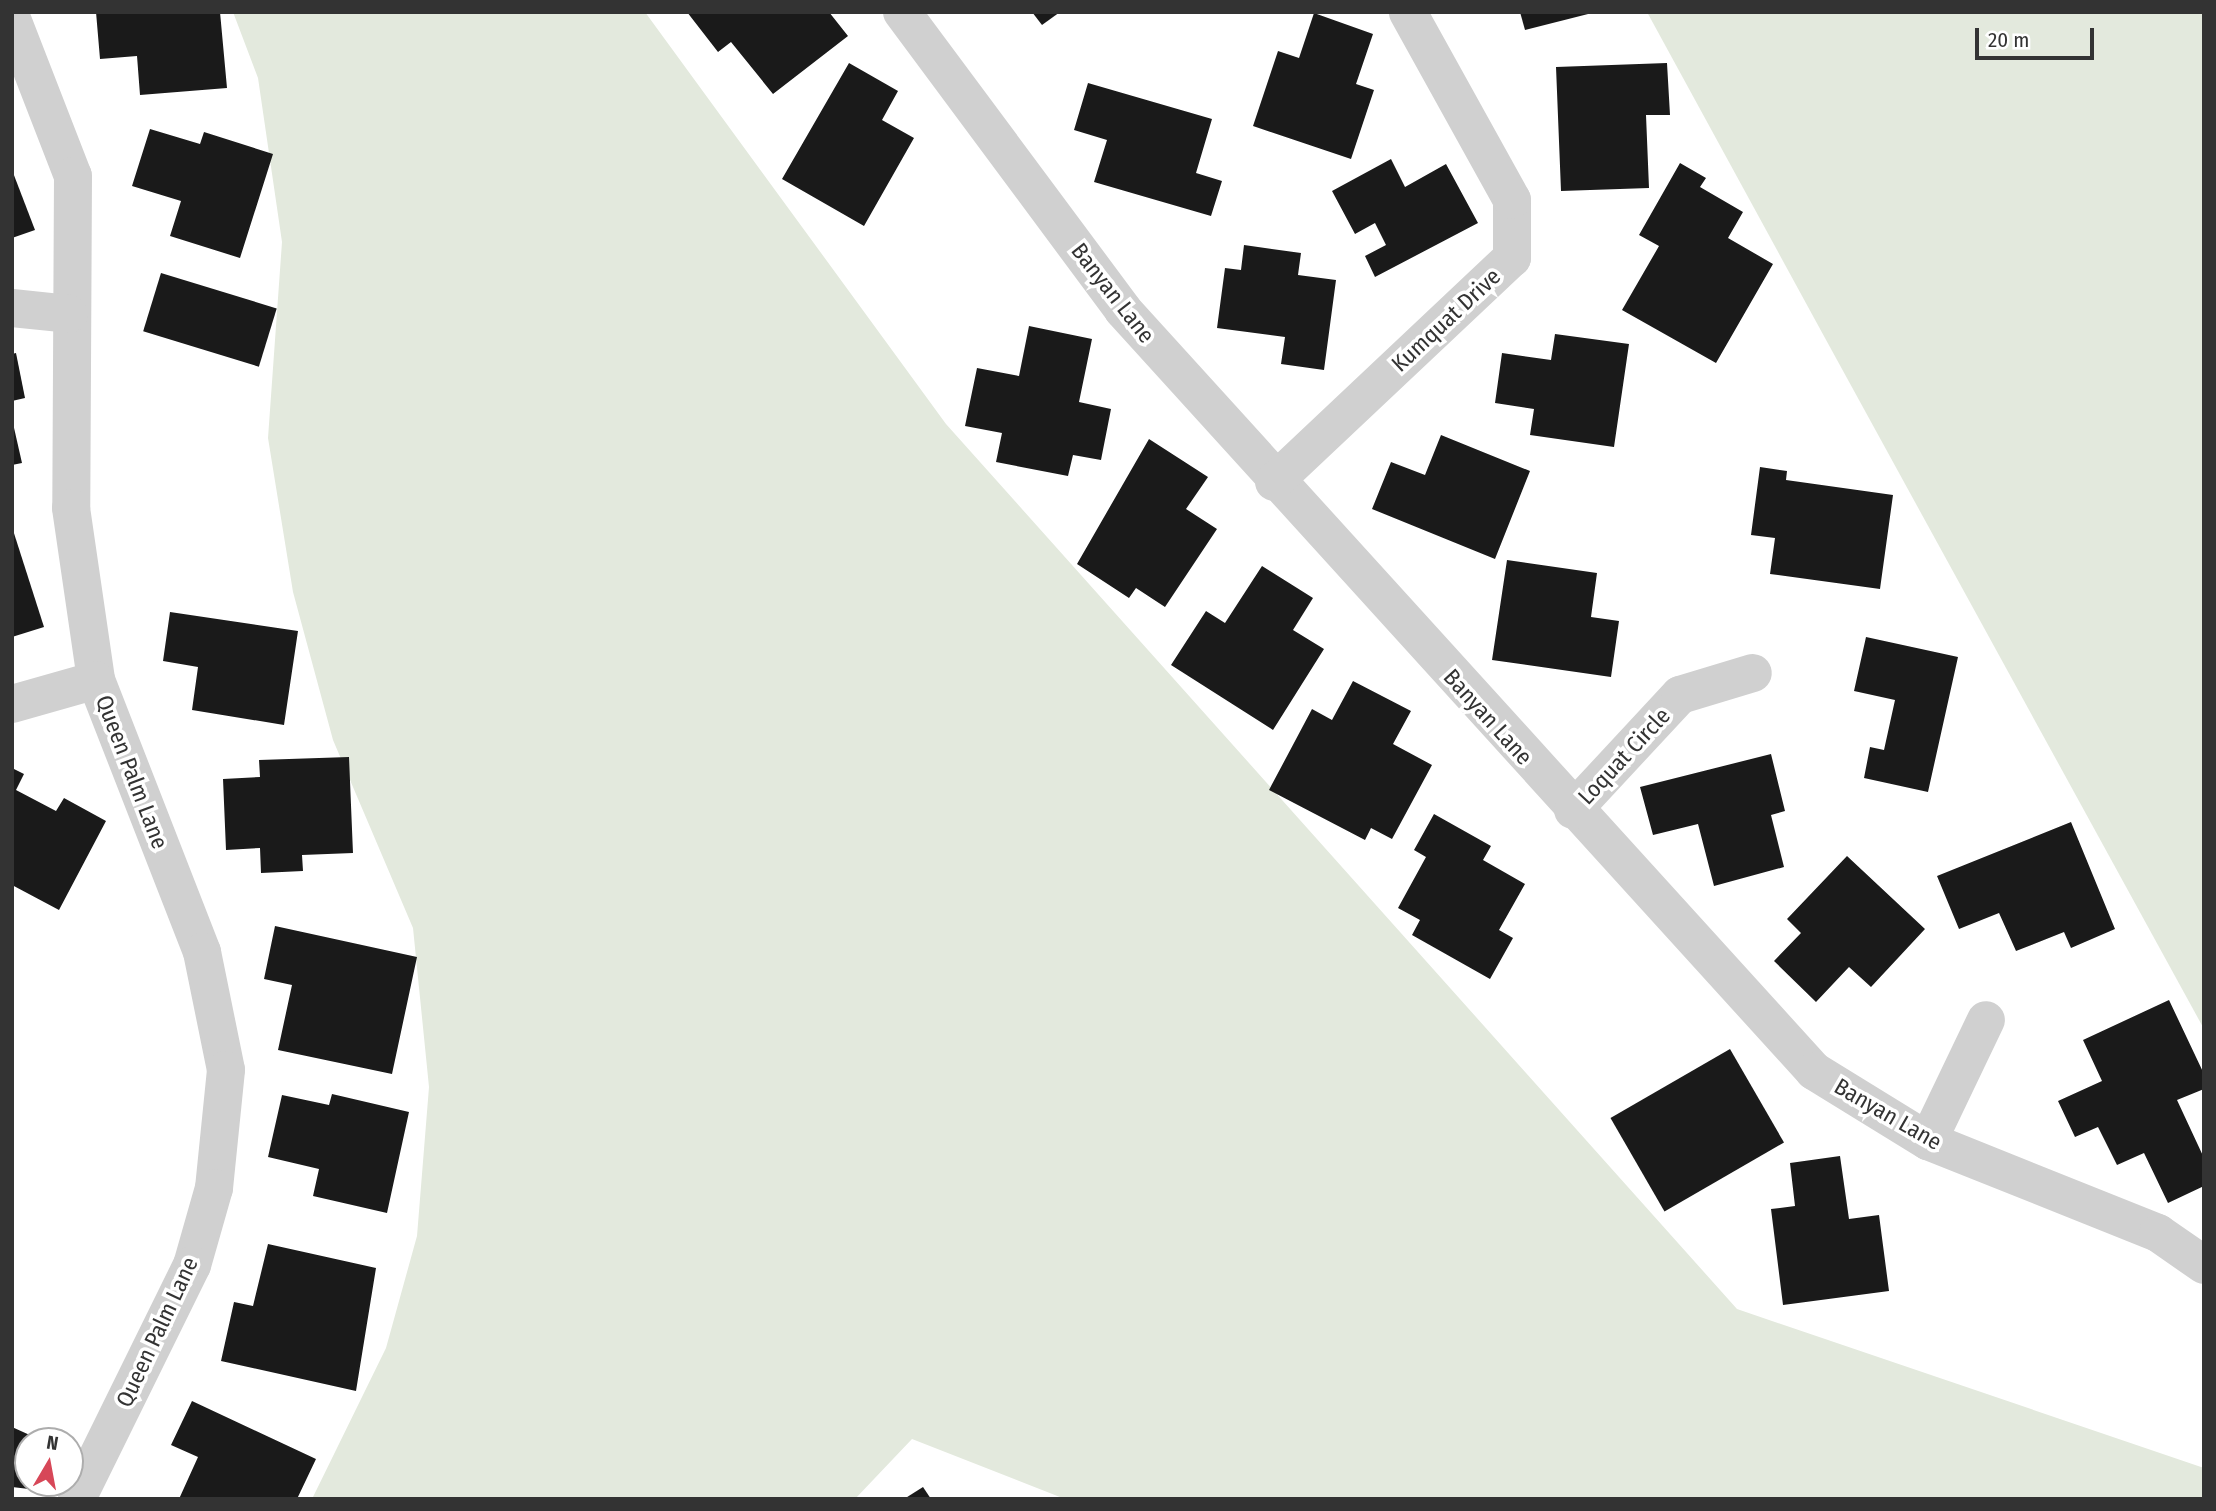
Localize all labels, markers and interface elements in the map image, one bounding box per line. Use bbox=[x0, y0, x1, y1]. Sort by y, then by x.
scale bar bbox=[1978, 14, 2097, 58]
text: 20 m bbox=[1988, 27, 2029, 53]
street label: Banyan Lane bbox=[1065, 237, 1161, 349]
street label: Kumquat Drive bbox=[1386, 263, 1506, 377]
street label: Banyan Lane bbox=[1438, 663, 1538, 771]
street label: Queen Palm Lane bbox=[90, 691, 174, 853]
street label: Loquat Circle bbox=[1572, 702, 1676, 810]
street label: Banyan Lane bbox=[1829, 1072, 1947, 1156]
street label: Queen Palm Lane bbox=[110, 1253, 204, 1411]
north arrow bbox=[14, 1427, 84, 1497]
text: N bbox=[45, 1430, 60, 1455]

